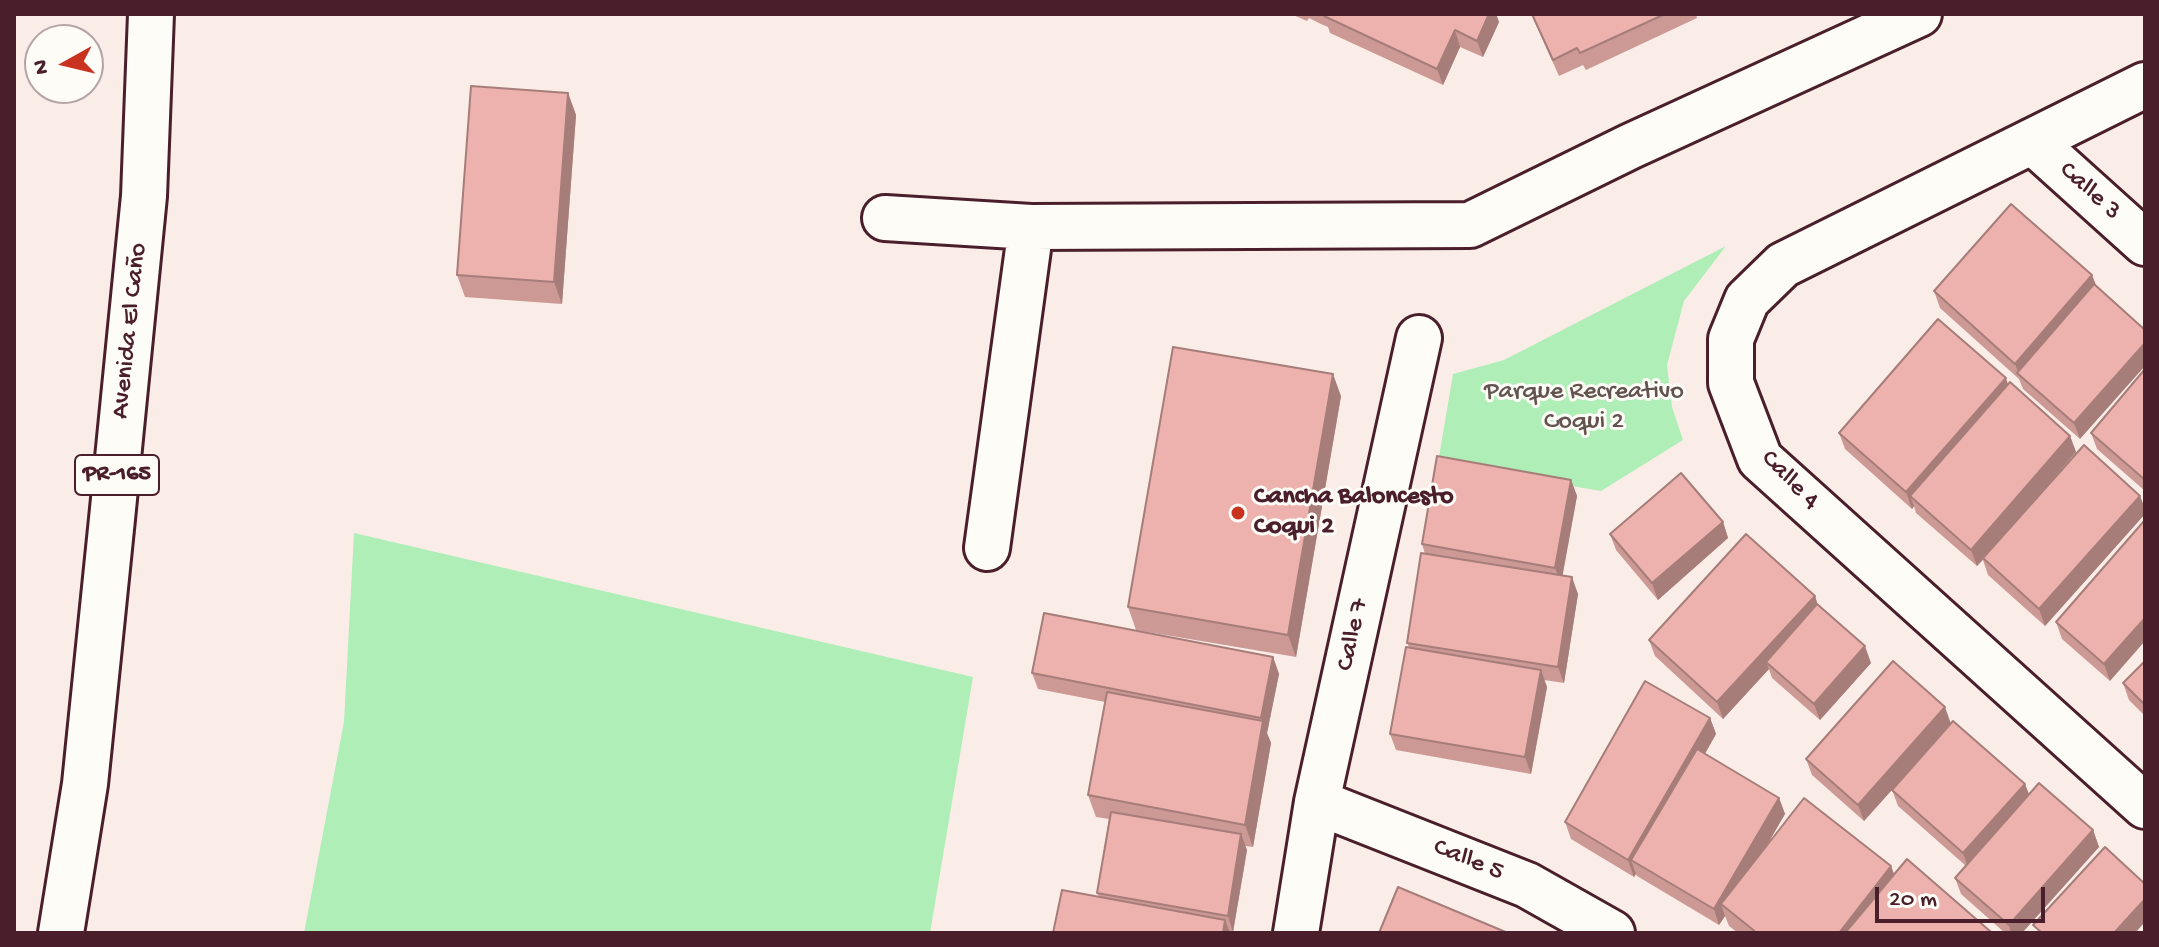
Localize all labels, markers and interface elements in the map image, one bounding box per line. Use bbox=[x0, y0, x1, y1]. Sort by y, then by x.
north arrow bbox=[24, 24, 104, 104]
text: N bbox=[28, 58, 56, 76]
street label: Calle 3 bbox=[2051, 156, 2127, 228]
street label: Avenida El Caño bbox=[106, 242, 156, 420]
park label: Parque Recreativo Coqui 2 bbox=[1484, 377, 1684, 438]
street label: Calle 4 bbox=[1753, 444, 1825, 518]
road number: PR-165 bbox=[75, 455, 159, 495]
place label: Cancha Baloncesto Coqui 2 bbox=[1254, 482, 1454, 544]
marker: Cancha Baloncesto Coqui 2 bbox=[1229, 504, 1247, 522]
street label: Calle 7 bbox=[1331, 596, 1377, 674]
street label: Calle 5 bbox=[1428, 833, 1508, 889]
scale bar bbox=[1879, 871, 2049, 921]
text: 20 m bbox=[1889, 886, 1937, 915]

